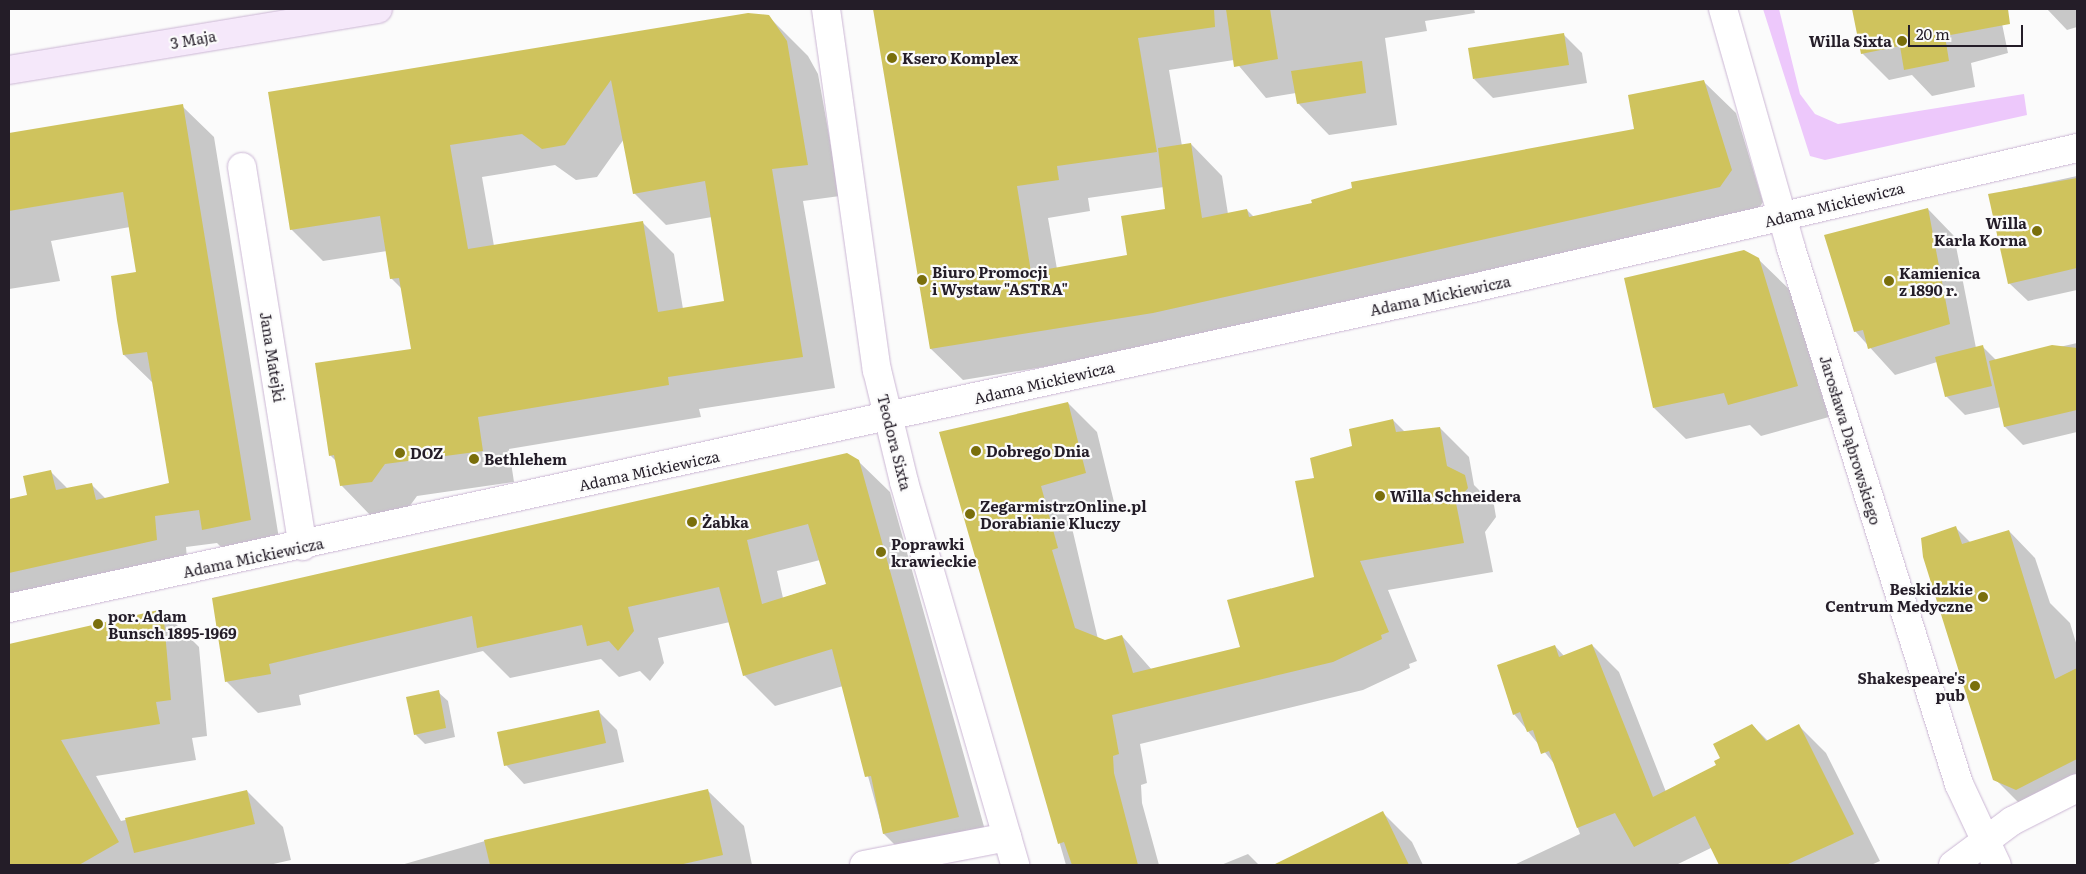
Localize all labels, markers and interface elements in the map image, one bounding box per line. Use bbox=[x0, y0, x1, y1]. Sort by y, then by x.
scale bar bbox=[1911, 15, 2026, 47]
text: 20 m bbox=[1916, 22, 1950, 45]
street label: 3 Maja bbox=[169, 26, 217, 52]
place label: Willa Sixta bbox=[1809, 32, 1892, 50]
marker: Willa Sixta bbox=[1896, 35, 1908, 47]
place label: Ksero Komplex bbox=[902, 49, 1018, 67]
marker: Ksero Komplex bbox=[886, 52, 898, 64]
street label: Adama Mickiewicza bbox=[1762, 178, 1906, 230]
place label: Willa Karla Korna bbox=[1934, 213, 2027, 248]
marker: Willa Karla Korna bbox=[2031, 225, 2043, 237]
place label: Biuro Promocji i Wystaw "ASTRA" bbox=[932, 262, 1068, 297]
place label: Kamienica z 1890 r. bbox=[1899, 263, 1980, 298]
street label: Adama Mickiewicza bbox=[1368, 271, 1512, 319]
marker: Biuro Promocji i Wystaw "ASTRA" bbox=[916, 274, 928, 286]
marker: Kamienica z 1890 r. bbox=[1883, 275, 1895, 287]
street label: Jana Matejki bbox=[257, 310, 289, 404]
street label: Jarosława Dąbrowskiego bbox=[1817, 353, 1885, 527]
street label: Adama Mickiewicza bbox=[972, 357, 1116, 407]
street label: Teodora Sixta bbox=[874, 392, 916, 492]
place label: Dobrego Dnia bbox=[986, 442, 1090, 460]
place label: DOZ bbox=[410, 444, 443, 462]
marker: Dobrego Dnia bbox=[970, 445, 982, 457]
street label: Adama Mickiewicza bbox=[577, 446, 721, 494]
marker: DOZ bbox=[394, 447, 406, 459]
place label: Bethlehem bbox=[484, 450, 567, 468]
marker: Bethlehem bbox=[468, 453, 480, 465]
place label: Willa Schneidera bbox=[1390, 487, 1521, 505]
marker: Willa Schneidera bbox=[1374, 490, 1386, 502]
place label: ZegarmistrzOnline.pl Dorabianie Kluczy bbox=[980, 496, 1147, 531]
marker: ZegarmistrzOnline.pl Dorabianie Kluczy bbox=[964, 508, 976, 520]
place label: Żabka bbox=[702, 513, 749, 531]
marker: Żabka bbox=[686, 516, 698, 528]
street label: Adama Mickiewicza bbox=[181, 533, 325, 581]
place label: Poprawki krawieckie bbox=[891, 534, 977, 569]
marker: Poprawki krawieckie bbox=[875, 546, 887, 558]
place label: Beskidzkie Centrum Medyczne bbox=[1825, 579, 1973, 614]
marker: Beskidzkie Centrum Medyczne bbox=[1977, 591, 1989, 603]
place label: por. Adam Bunsch 1895-1969 bbox=[108, 606, 237, 641]
marker: por. Adam Bunsch 1895-1969 bbox=[92, 618, 104, 630]
place label: Shakespeare's pub bbox=[1857, 668, 1965, 703]
marker: Shakespeare's pub bbox=[1969, 680, 1981, 692]

